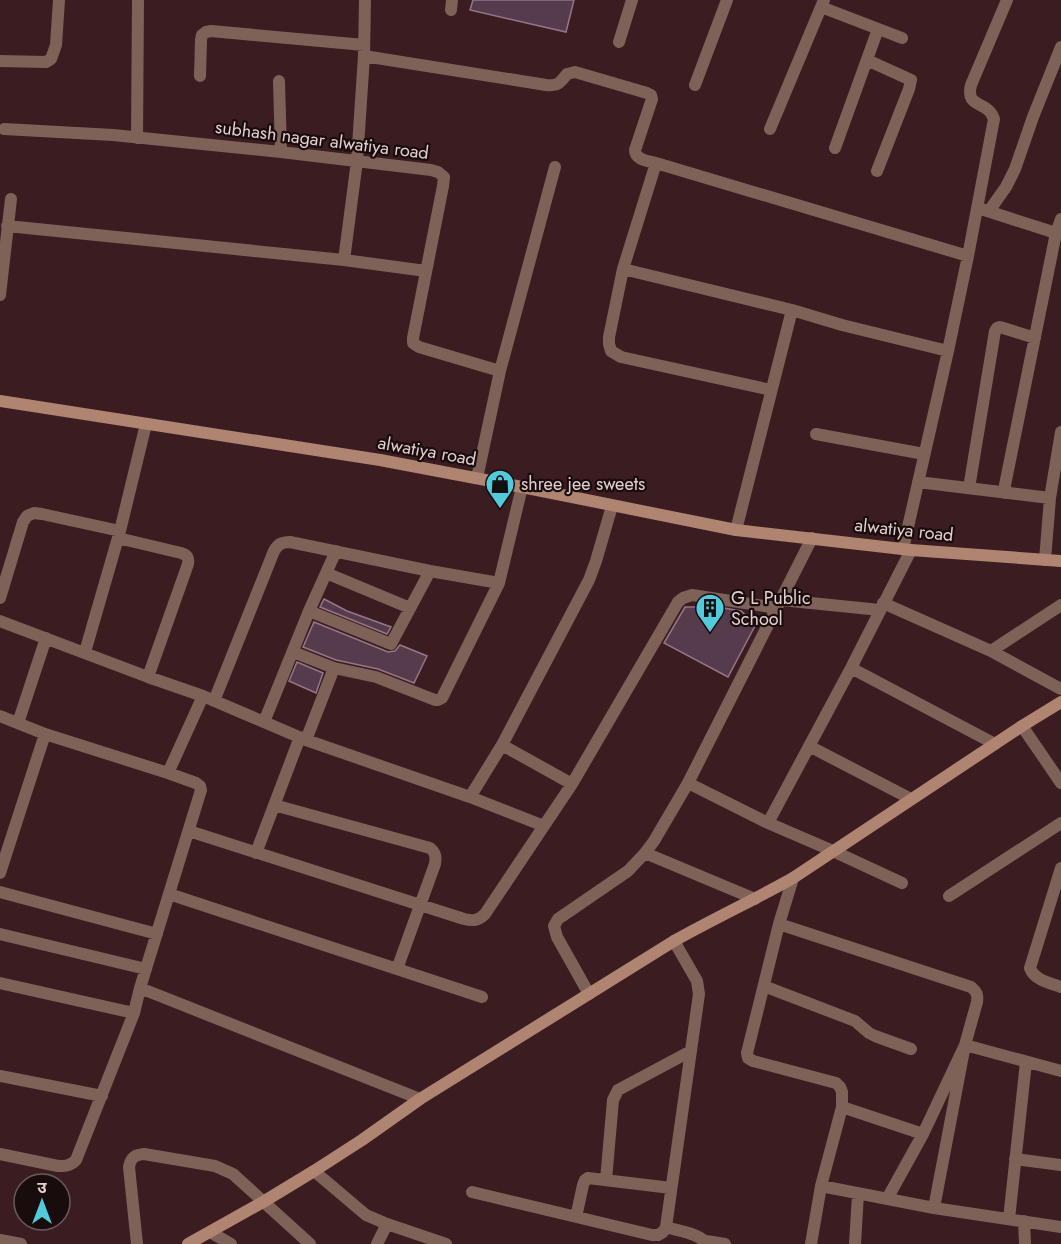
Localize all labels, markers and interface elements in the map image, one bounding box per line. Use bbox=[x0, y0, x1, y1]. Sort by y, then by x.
street label: subhash nagar alwatiya road bbox=[214, 114, 430, 166]
street label: alwatiya road bbox=[376, 430, 478, 472]
shop icon: shree jee sweets bbox=[484, 468, 516, 510]
place label: shree jee sweets bbox=[521, 471, 645, 497]
street label: alwatiya road bbox=[853, 512, 955, 548]
place label: G L Public School bbox=[731, 585, 811, 632]
building icon: G L Public School bbox=[694, 592, 726, 634]
north arrow bbox=[12, 1172, 72, 1232]
text: उ bbox=[37, 1176, 47, 1199]

